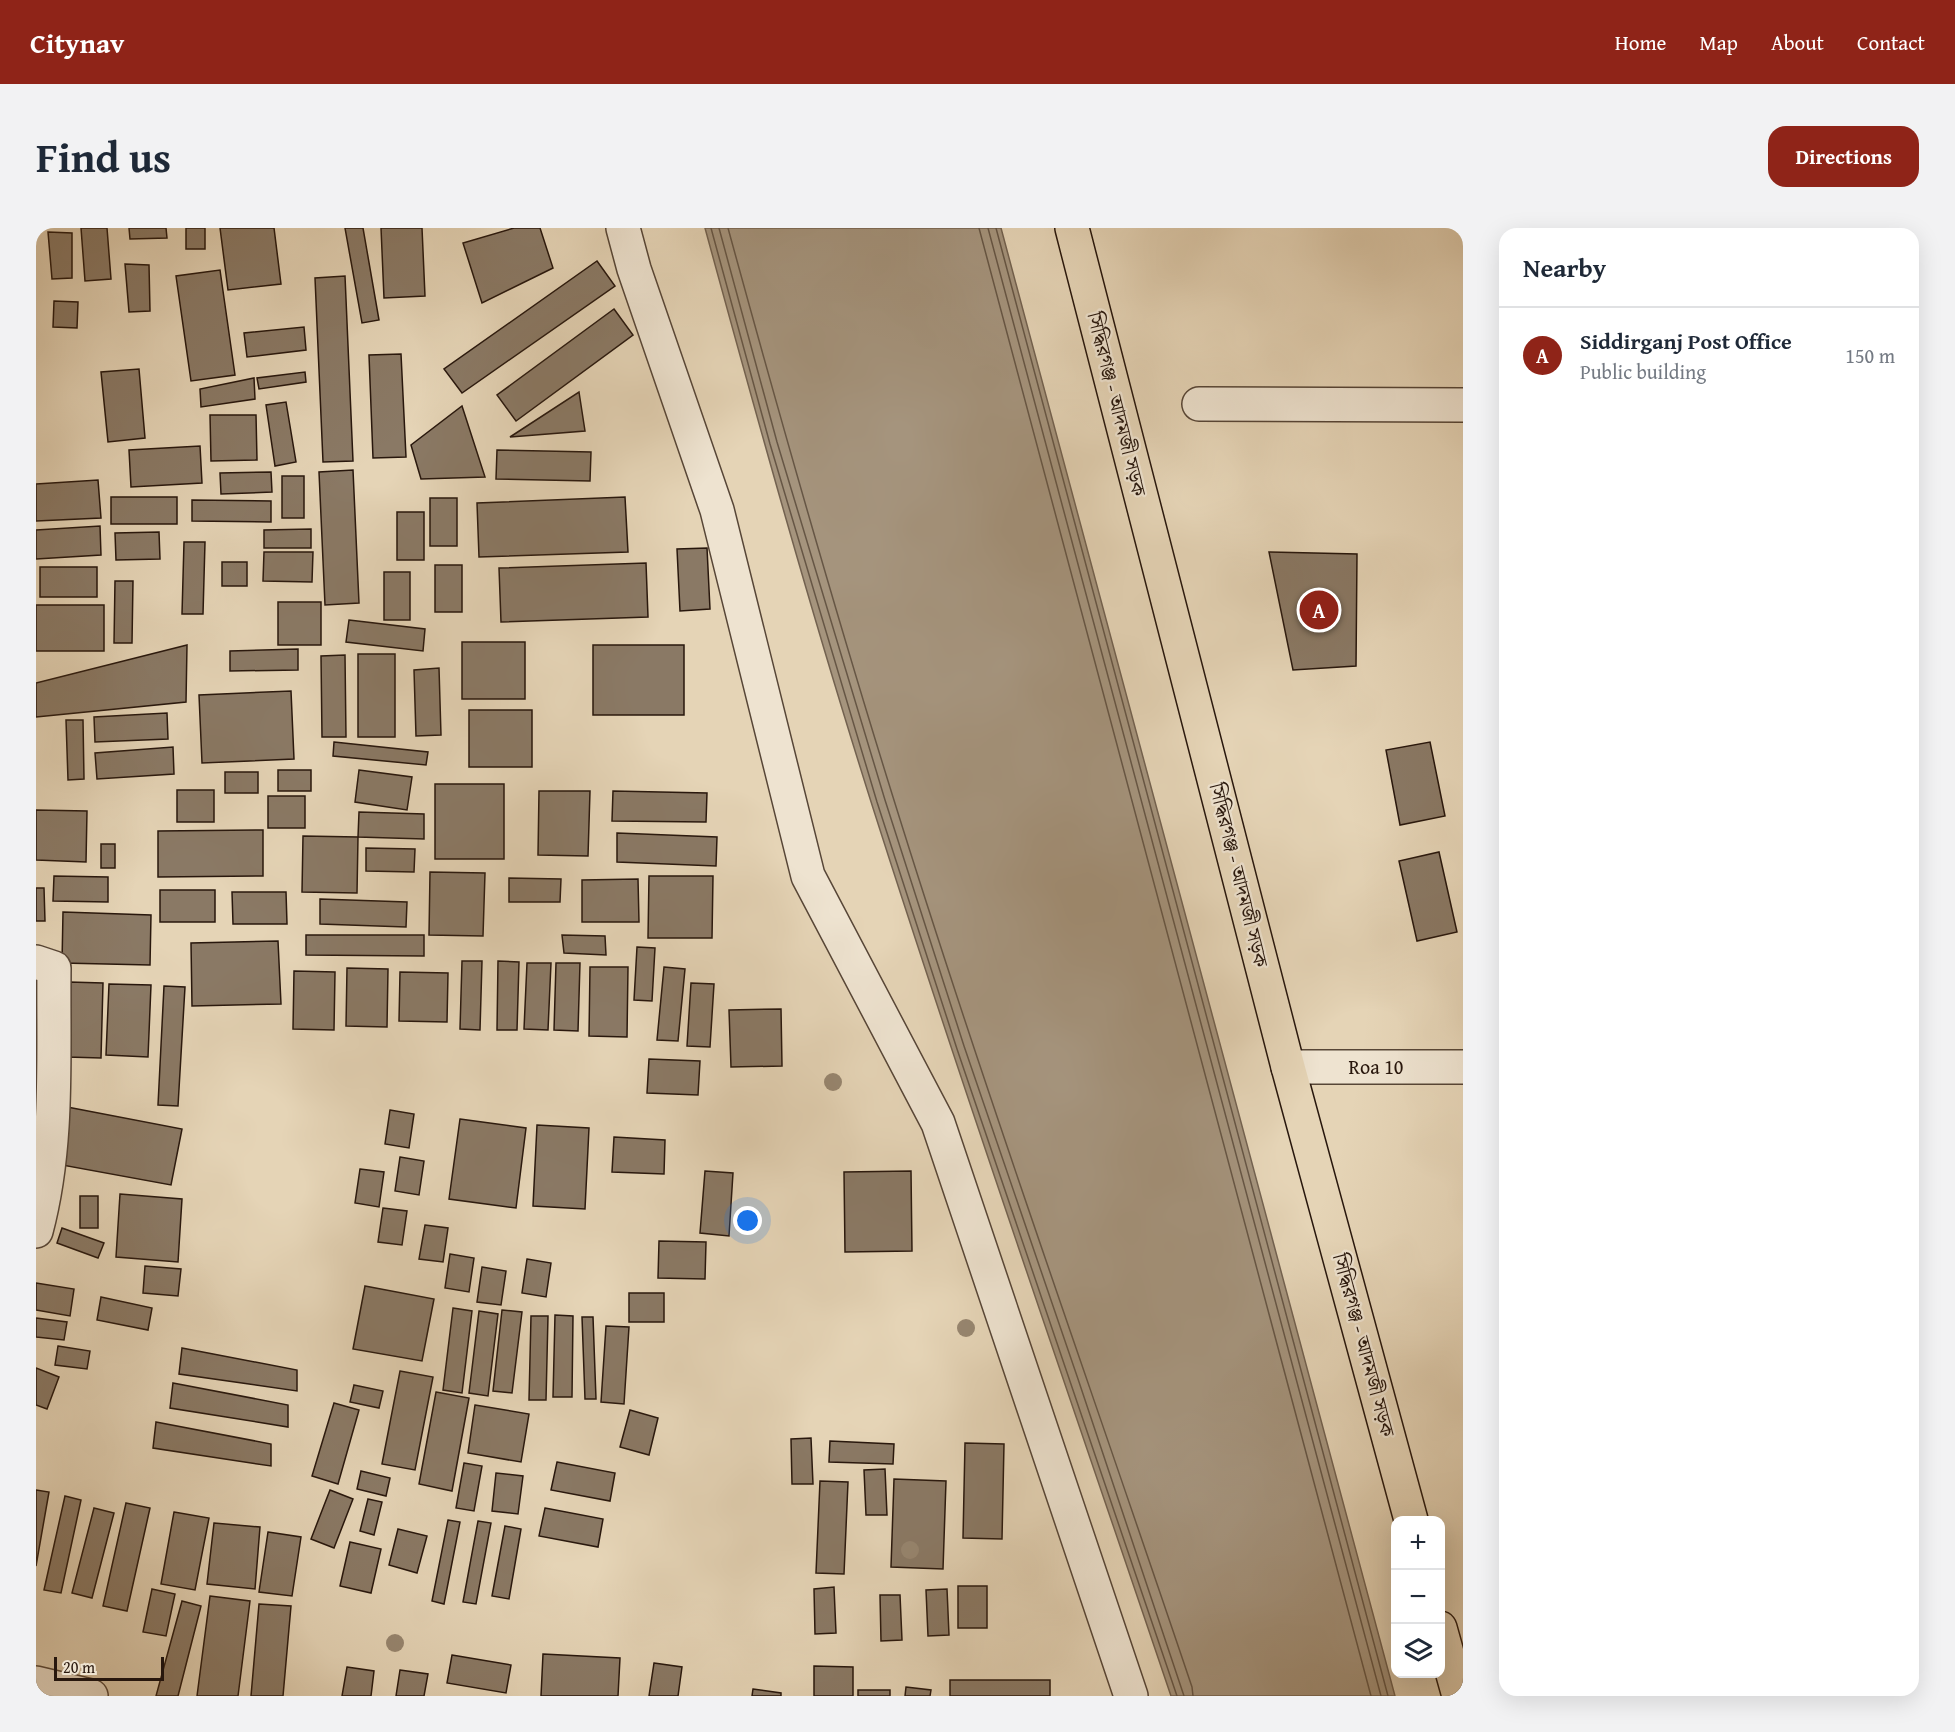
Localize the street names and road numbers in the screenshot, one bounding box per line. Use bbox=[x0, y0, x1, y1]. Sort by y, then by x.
street label: সিদ্ধিরগঞ্জ - আদমজী সড়ক bbox=[1080, 308, 1155, 500]
street label: সিদ্ধিরগঞ্জ - আদমজী সড়ক bbox=[1202, 779, 1277, 971]
street label: Roa 10 bbox=[1349, 1052, 1403, 1081]
street label: সিদ্ধিরগঞ্জ - আদমজী সড়ক bbox=[1326, 1249, 1403, 1441]

